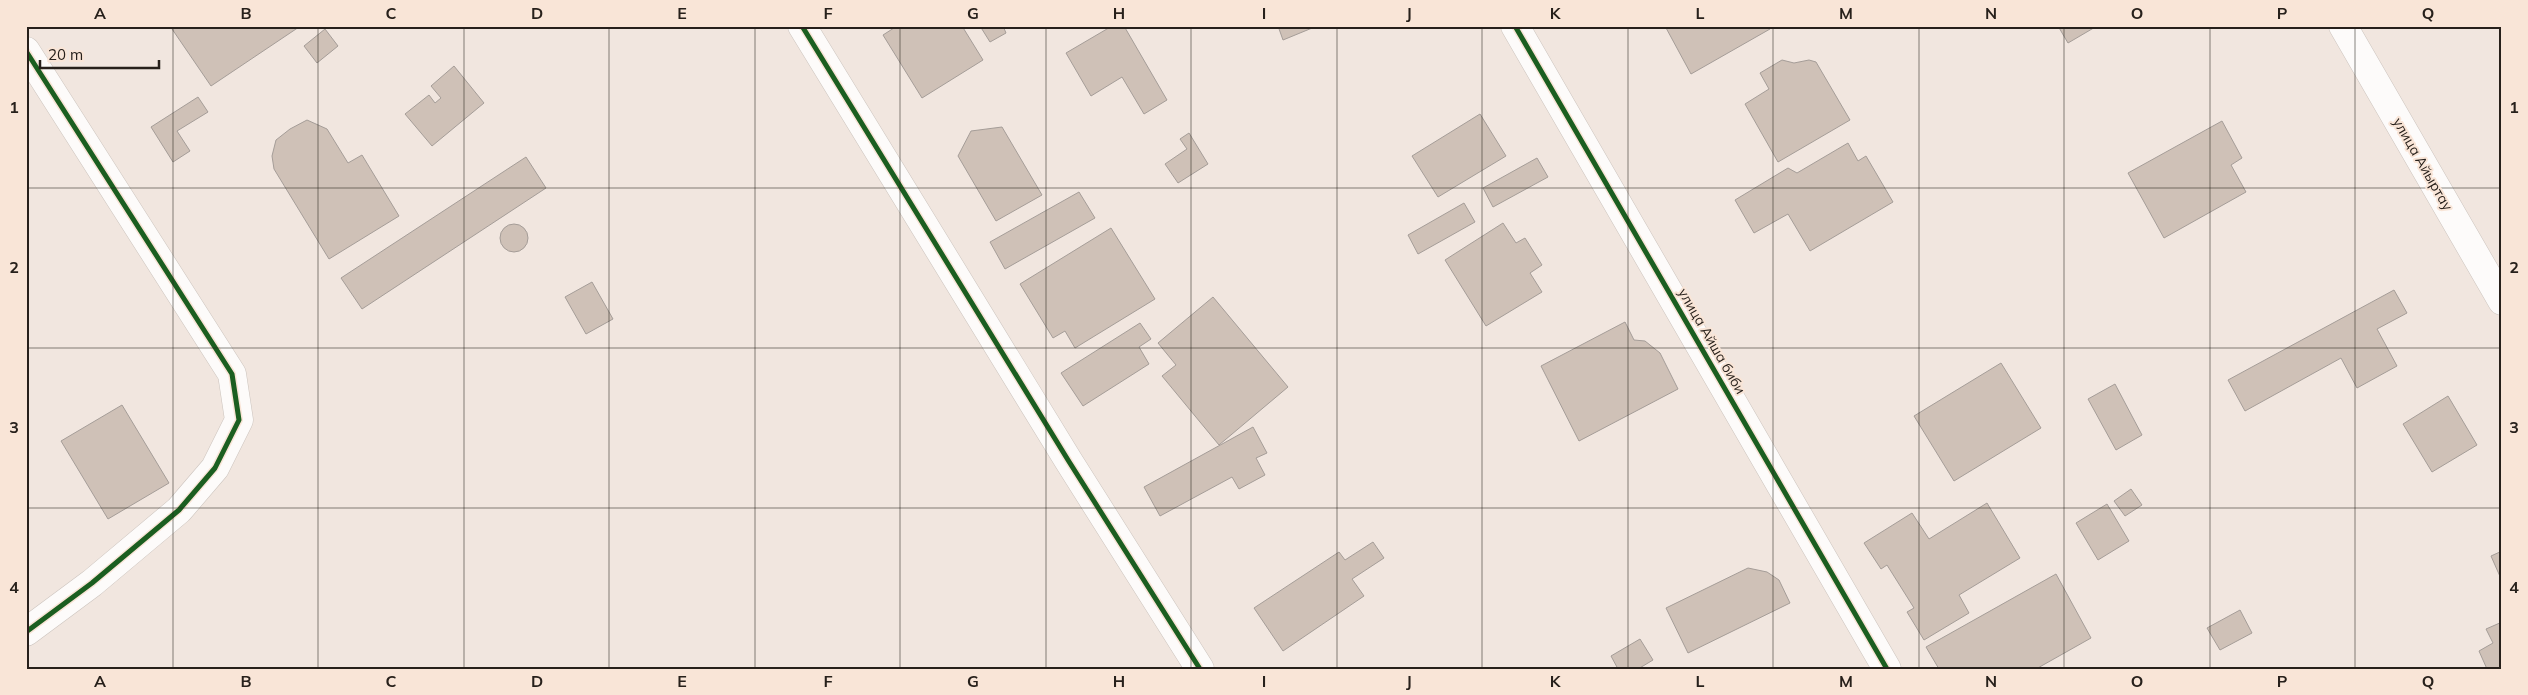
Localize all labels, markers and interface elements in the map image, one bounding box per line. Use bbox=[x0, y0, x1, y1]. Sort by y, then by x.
text: A bbox=[94, 3, 106, 23]
text: B bbox=[240, 3, 252, 23]
text: C bbox=[386, 3, 397, 23]
text: D bbox=[531, 3, 543, 23]
text: E bbox=[677, 3, 687, 23]
text: F bbox=[823, 3, 833, 23]
text: G bbox=[967, 3, 979, 23]
text: H bbox=[1113, 3, 1125, 23]
text: I bbox=[1262, 3, 1266, 23]
text: J bbox=[1406, 3, 1412, 23]
text: K bbox=[1550, 3, 1562, 23]
text: L bbox=[1696, 3, 1705, 23]
text: M bbox=[1839, 3, 1853, 23]
text: N bbox=[1985, 3, 1997, 23]
text: O bbox=[2131, 3, 2143, 23]
text: P bbox=[2277, 3, 2288, 23]
text: Q bbox=[2422, 3, 2434, 23]
scale bar bbox=[40, 38, 159, 70]
text: 20 m bbox=[48, 45, 83, 64]
text: 1 bbox=[9, 97, 19, 117]
text: 1 bbox=[2509, 97, 2519, 117]
street label: улица Айыртау bbox=[2389, 114, 2457, 214]
text: 2 bbox=[9, 257, 19, 277]
text: 2 bbox=[2509, 257, 2519, 277]
street label: улица Айша биби bbox=[1674, 285, 1750, 397]
text: 3 bbox=[9, 417, 19, 437]
text: 3 bbox=[2509, 417, 2519, 437]
text: 4 bbox=[9, 577, 19, 597]
text: 4 bbox=[2509, 577, 2519, 597]
text: A bbox=[94, 671, 106, 691]
text: B bbox=[240, 671, 252, 691]
text: C bbox=[386, 671, 397, 691]
text: D bbox=[531, 671, 543, 691]
text: E bbox=[677, 671, 687, 691]
text: F bbox=[823, 671, 833, 691]
text: G bbox=[967, 671, 979, 691]
text: H bbox=[1113, 671, 1125, 691]
text: I bbox=[1262, 671, 1266, 691]
text: J bbox=[1406, 671, 1412, 691]
text: K bbox=[1550, 671, 1562, 691]
text: L bbox=[1696, 671, 1705, 691]
text: M bbox=[1839, 671, 1853, 691]
text: N bbox=[1985, 671, 1997, 691]
text: O bbox=[2131, 671, 2143, 691]
text: P bbox=[2277, 671, 2288, 691]
text: Q bbox=[2422, 671, 2434, 691]

